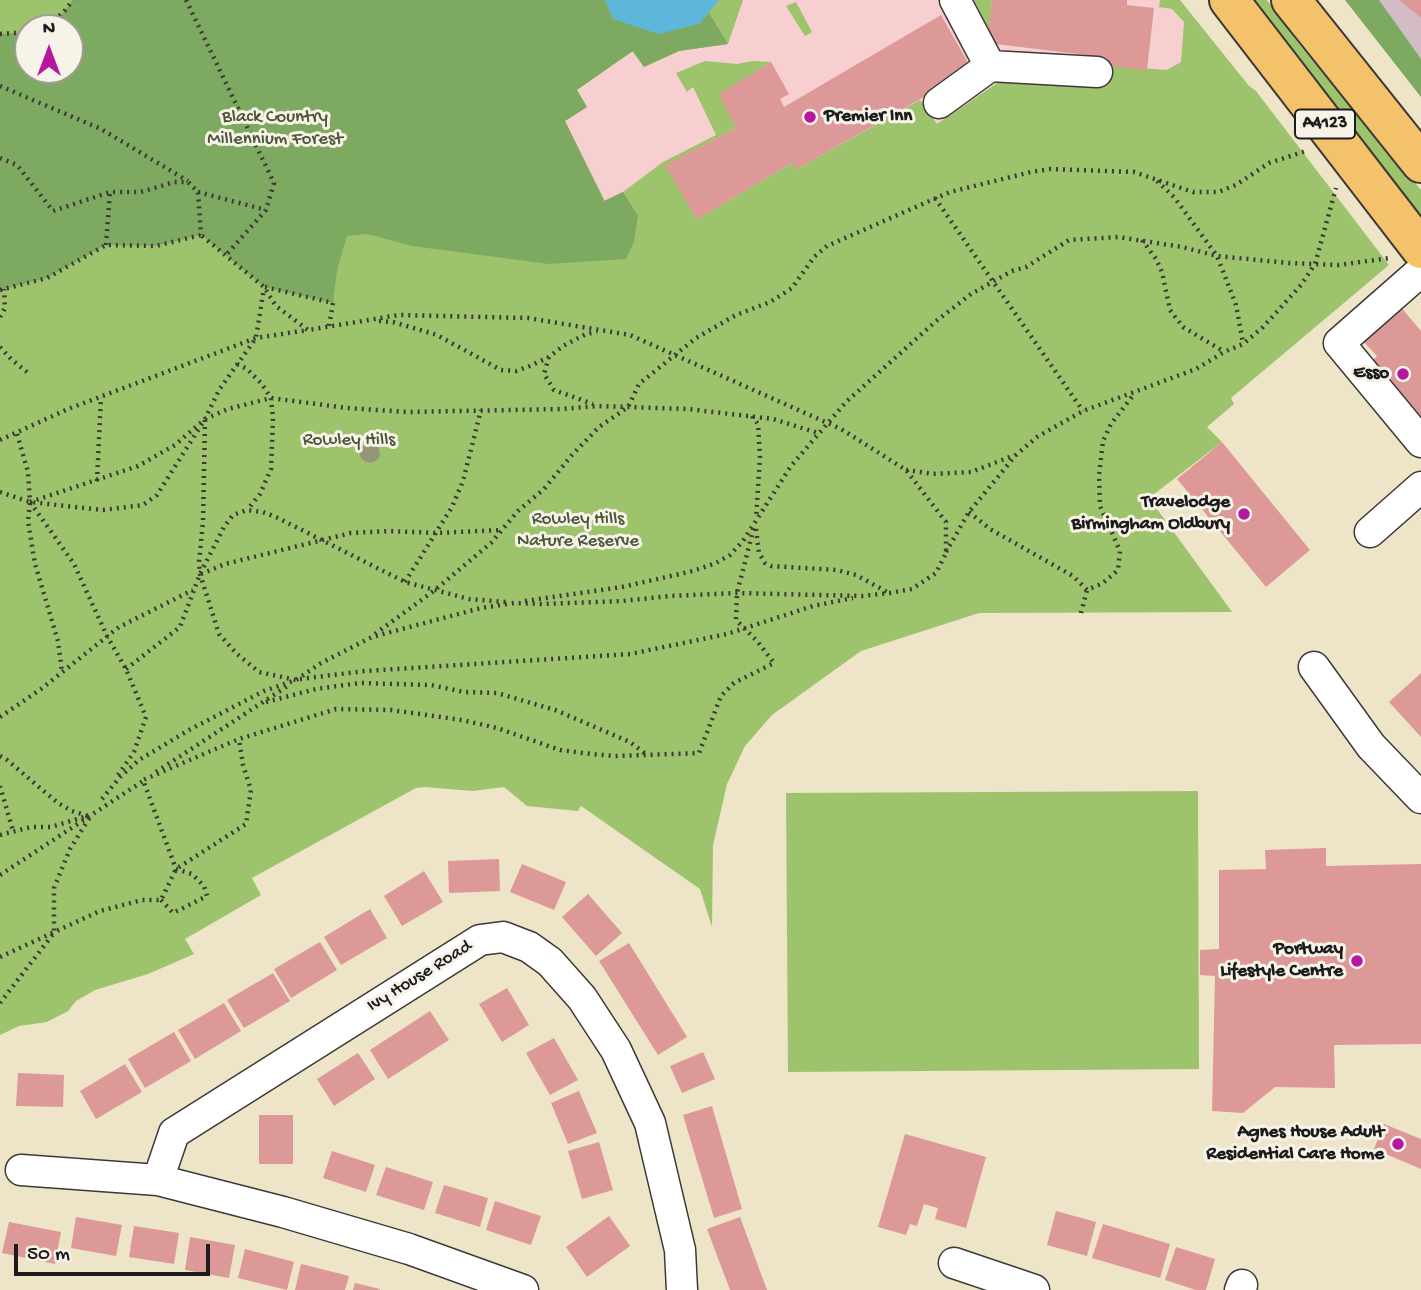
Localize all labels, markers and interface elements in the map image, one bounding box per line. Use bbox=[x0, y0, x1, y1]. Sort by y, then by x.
north arrow bbox=[14, 14, 84, 84]
text: N bbox=[43, 18, 55, 41]
place label: Premier Inn bbox=[824, 106, 912, 128]
park label: Black Country Millennium Forest bbox=[207, 107, 343, 151]
marker: Premier Inn bbox=[802, 109, 818, 125]
road number: A4123 bbox=[1295, 110, 1355, 139]
place label: Esso bbox=[1353, 363, 1389, 385]
marker: Esso bbox=[1395, 366, 1411, 382]
park label: Rowley Hills bbox=[303, 430, 395, 452]
place label: Travelodge Birmingham Oldbury bbox=[1071, 492, 1230, 536]
marker: Travelodge Birmingham Oldbury bbox=[1236, 506, 1252, 522]
park label: Rowley Hills Nature Reserve bbox=[517, 509, 639, 553]
street label: Ivy House Road bbox=[363, 936, 477, 1018]
place label: Portway Lifestyle Centre bbox=[1220, 939, 1343, 983]
marker: Portway Lifestyle Centre bbox=[1349, 953, 1365, 969]
place label: Agnes House Adult Residential Care Home bbox=[1206, 1122, 1384, 1166]
marker: Agnes House Adult Residential Care Home bbox=[1390, 1136, 1406, 1152]
scale bar bbox=[18, 1230, 214, 1274]
text: 50 m bbox=[27, 1243, 70, 1268]

